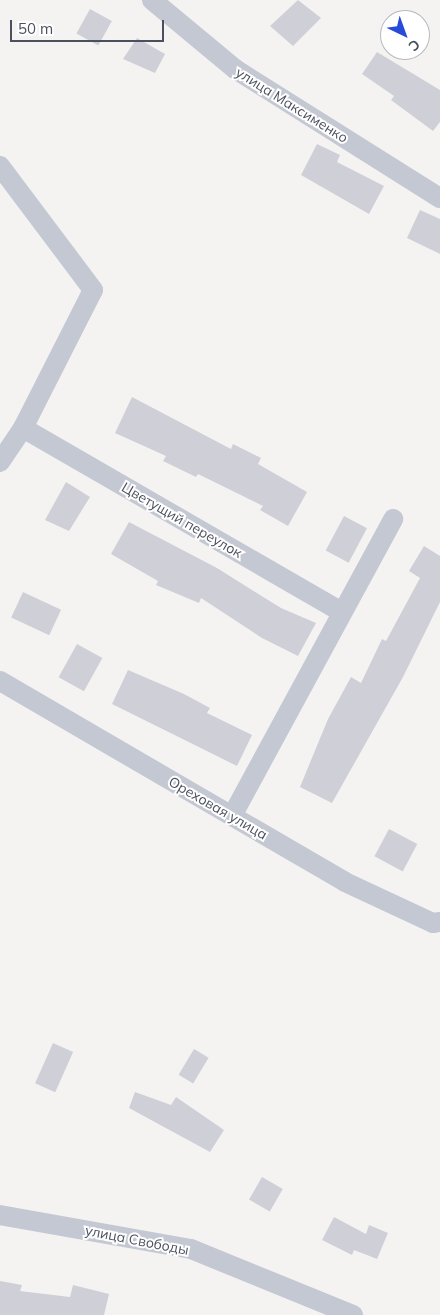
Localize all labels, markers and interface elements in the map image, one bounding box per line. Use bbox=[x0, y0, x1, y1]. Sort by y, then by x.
scale bar bbox=[12, 10, 166, 42]
north arrow bbox=[380, 10, 430, 60]
text: 50 m bbox=[18, 19, 53, 38]
text: С bbox=[405, 36, 424, 55]
street label: улица Максименко bbox=[233, 64, 351, 146]
street label: Цветущий переулок bbox=[119, 479, 245, 561]
street label: Ореховая улица bbox=[166, 773, 270, 843]
street label: улица Свободы bbox=[84, 1222, 190, 1258]

